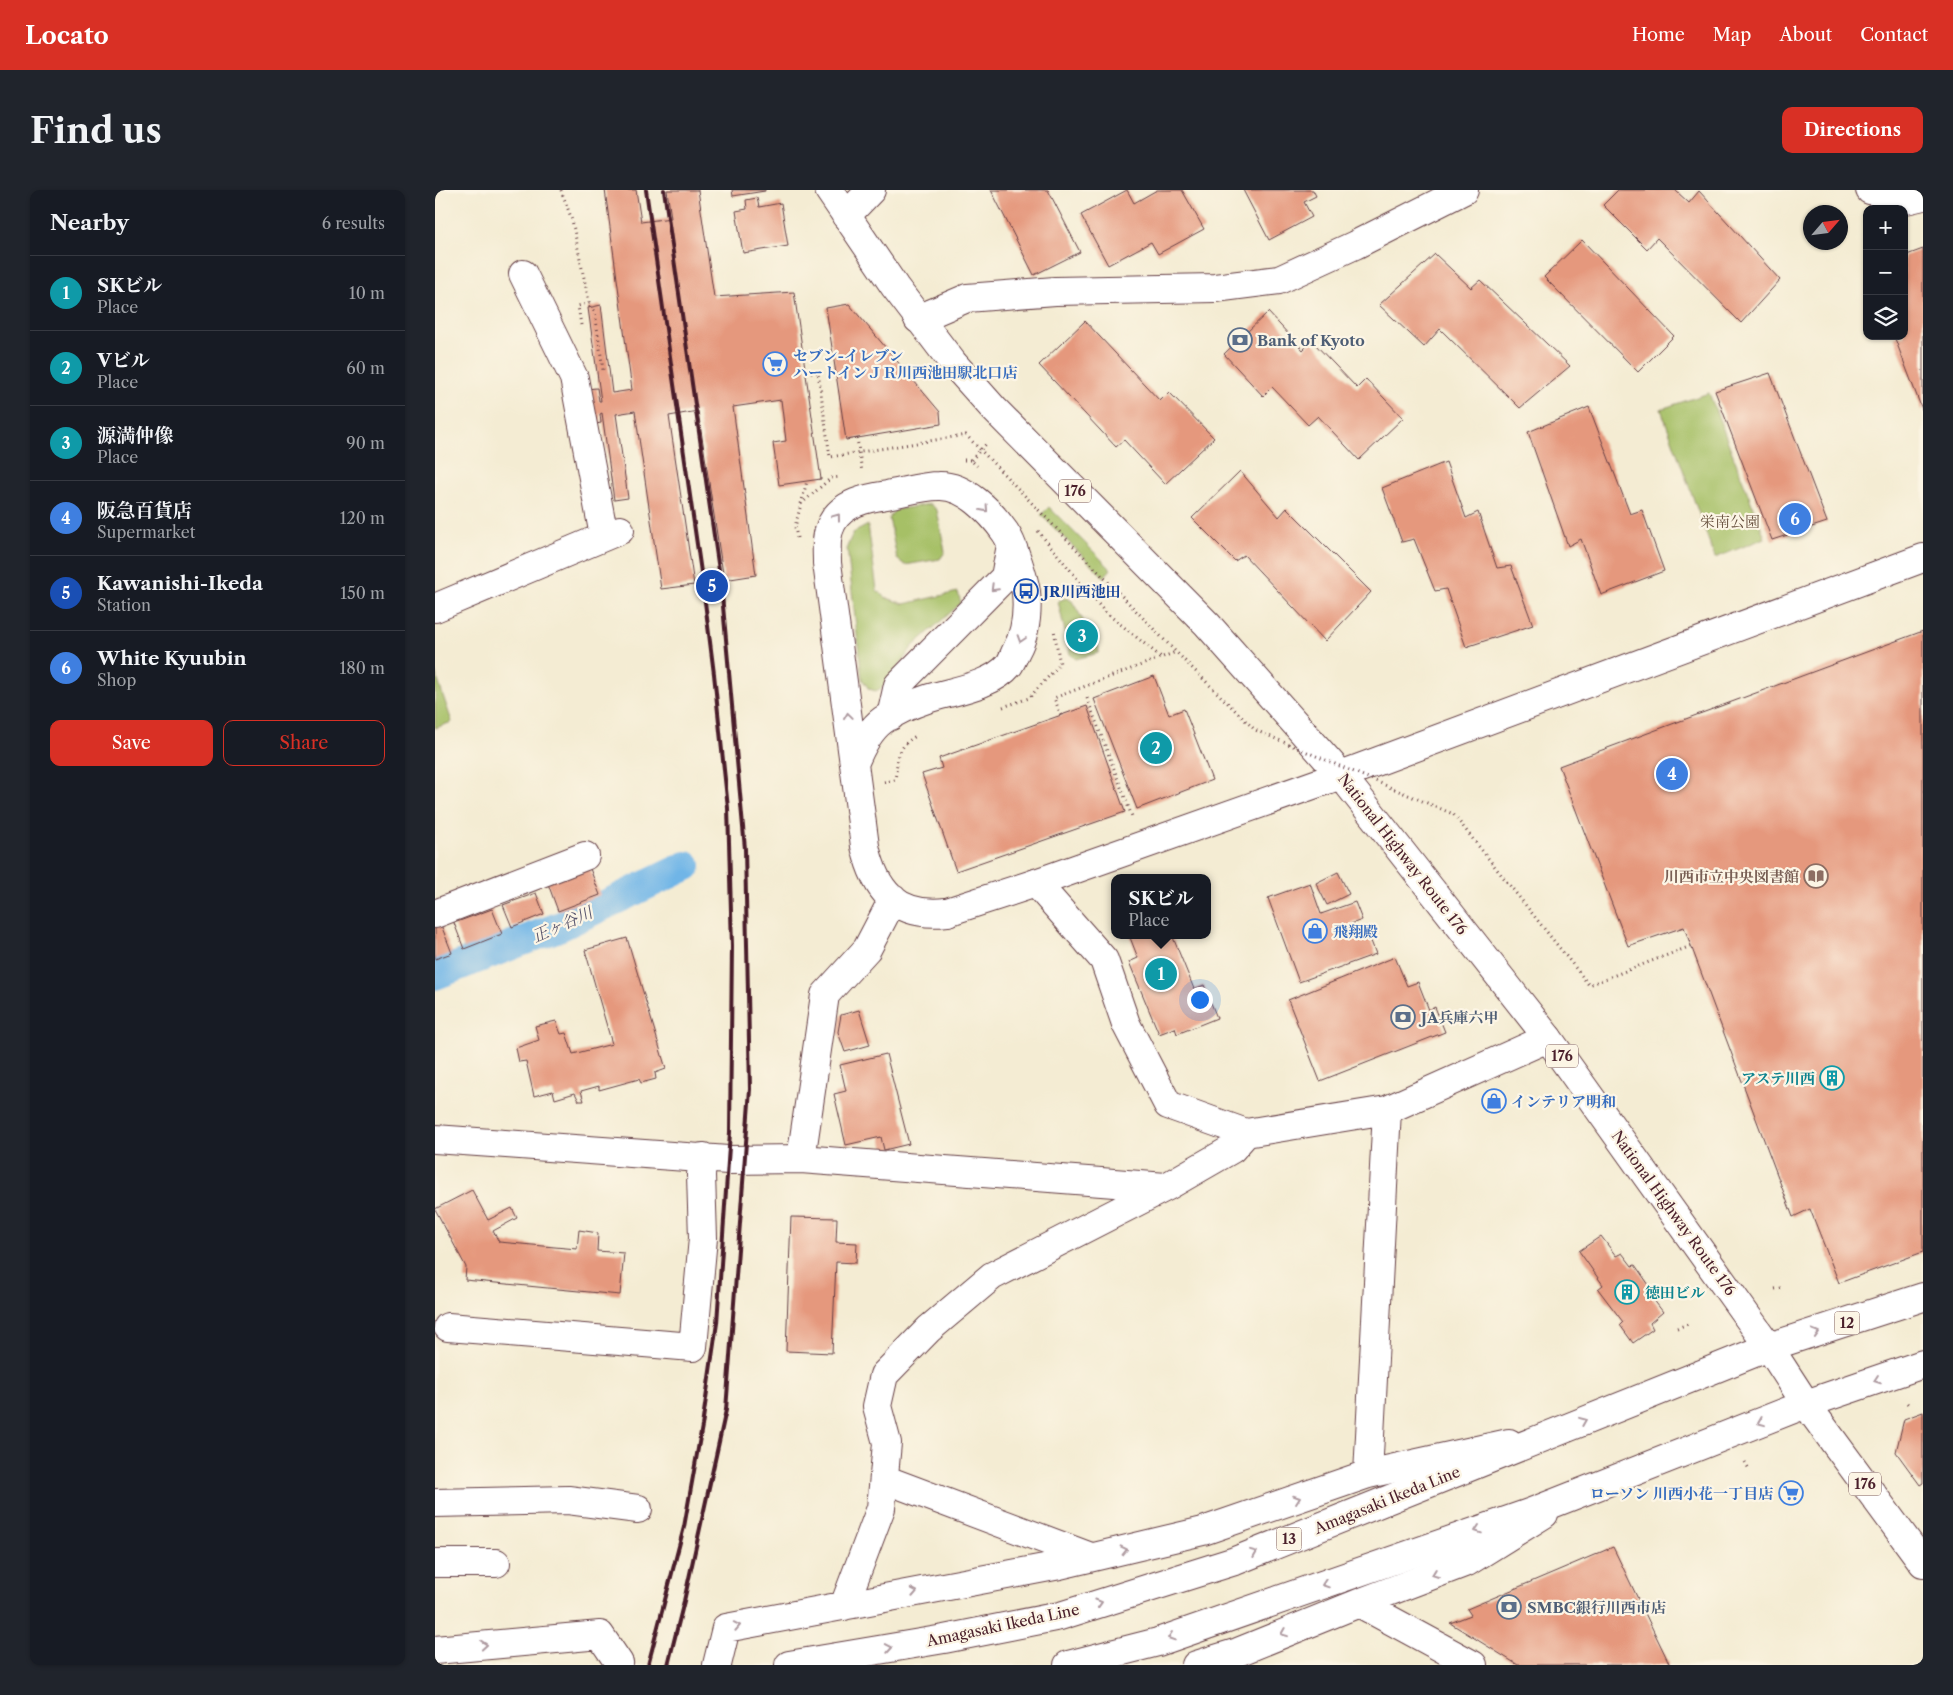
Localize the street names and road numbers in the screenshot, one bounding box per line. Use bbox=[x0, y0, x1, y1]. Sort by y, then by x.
road number: 176 bbox=[1059, 480, 1091, 502]
street label: National Highway Route 176 bbox=[1334, 769, 1472, 939]
road number: 176 bbox=[1546, 1044, 1578, 1068]
street label: National Highway Route 176 bbox=[1608, 1127, 1740, 1300]
road number: 12 bbox=[1835, 1312, 1859, 1334]
street label: Amagasaki Ikeda Line bbox=[1310, 1462, 1463, 1538]
road number: 176 bbox=[1849, 1472, 1881, 1496]
road number: 13 bbox=[1277, 1528, 1301, 1550]
street label: Amagasaki Ikeda Line bbox=[924, 1600, 1081, 1651]

